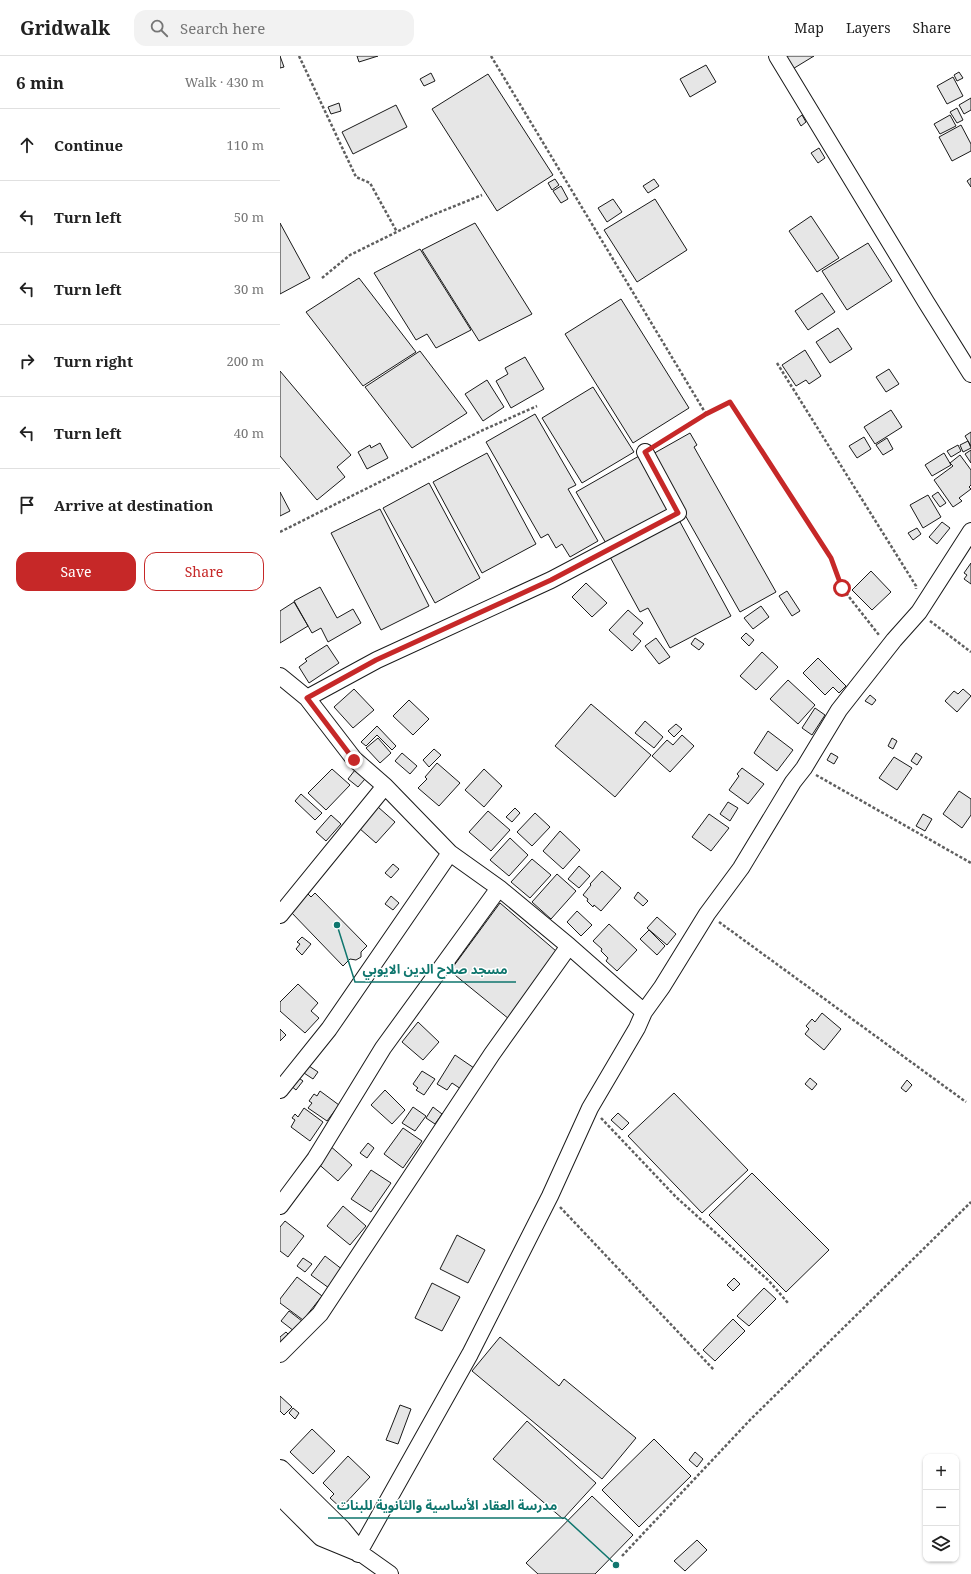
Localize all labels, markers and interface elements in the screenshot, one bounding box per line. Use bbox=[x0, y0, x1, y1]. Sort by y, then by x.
search box bbox=[134, 10, 414, 46]
text: Gridwalk bbox=[20, 15, 110, 41]
icon: search bbox=[148, 17, 170, 39]
text: Search here bbox=[180, 18, 265, 38]
text: Map bbox=[794, 18, 824, 37]
text: Layers bbox=[846, 18, 891, 37]
text: Share bbox=[913, 18, 951, 37]
text: 6 min bbox=[16, 71, 64, 94]
text: Walk · 430 m bbox=[185, 73, 264, 91]
icon: ahead bbox=[16, 134, 38, 156]
text: Continue bbox=[54, 135, 123, 155]
text: 110 m bbox=[227, 136, 264, 154]
icon: left bbox=[16, 206, 38, 228]
text: Turn left bbox=[54, 207, 122, 227]
text: 50 m bbox=[234, 208, 264, 226]
icon: left bbox=[16, 278, 38, 300]
text: Turn left bbox=[54, 279, 122, 299]
text: 30 m bbox=[234, 280, 264, 298]
icon: right bbox=[16, 350, 38, 372]
text: Turn right bbox=[54, 351, 133, 371]
text: 200 m bbox=[227, 352, 264, 370]
icon: left bbox=[16, 422, 38, 444]
text: Turn left bbox=[54, 423, 122, 443]
text: 40 m bbox=[234, 424, 264, 442]
icon: arrive bbox=[16, 494, 38, 516]
text: Arrive at destination bbox=[54, 495, 213, 515]
button: Save bbox=[16, 552, 136, 591]
button: Share bbox=[144, 552, 264, 591]
route start bbox=[833, 579, 851, 597]
route end bbox=[345, 751, 363, 769]
callout: مسجد صلاح الدين الايوبي bbox=[355, 957, 516, 982]
text: مسجد صلاح الدين الايوبي bbox=[362, 960, 508, 980]
map controls bbox=[923, 1454, 959, 1562]
button: + bbox=[923, 1454, 959, 1490]
button: − bbox=[923, 1490, 959, 1526]
callout: مدرسة العقاد الأساسية والثانوية للبنات bbox=[328, 1493, 565, 1518]
text: مدرسة العقاد الأساسية والثانوية للبنات bbox=[337, 1496, 557, 1514]
button: layers bbox=[923, 1526, 959, 1562]

